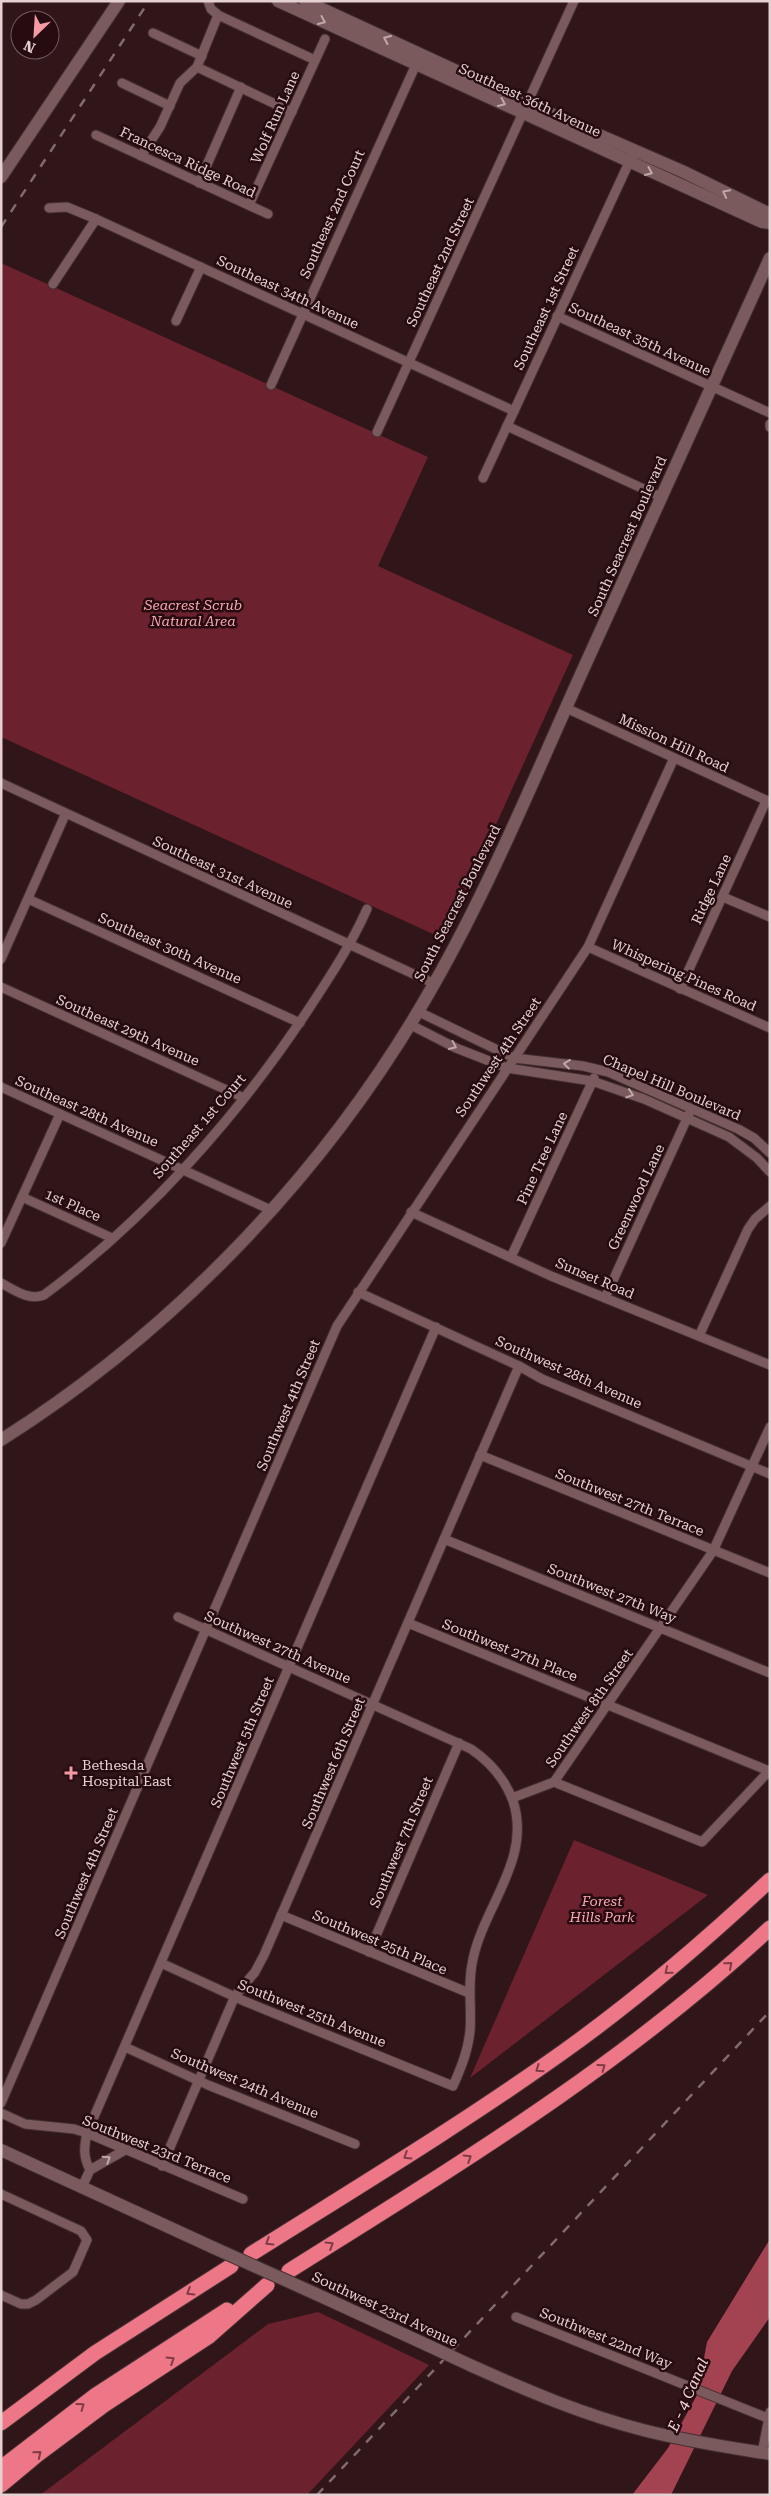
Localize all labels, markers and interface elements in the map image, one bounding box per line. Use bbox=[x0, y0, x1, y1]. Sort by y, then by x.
north arrow bbox=[10, 10, 60, 60]
one-way arrow bbox=[317, 15, 326, 26]
one-way arrow bbox=[383, 35, 392, 45]
text: N bbox=[21, 37, 38, 56]
street label: Southeast 36th Avenue bbox=[456, 60, 604, 140]
street label: Wolf Run Lane bbox=[247, 68, 303, 166]
one-way arrow bbox=[497, 97, 506, 107]
street label: Francesca Ridge Road bbox=[118, 123, 258, 201]
street label: Southeast 2nd Court bbox=[296, 147, 368, 281]
one-way arrow bbox=[644, 166, 653, 176]
one-way arrow bbox=[722, 189, 731, 199]
street label: Southeast 2nd Street bbox=[403, 195, 477, 329]
street label: Southeast 1st Street bbox=[510, 244, 582, 372]
street label: Southeast 34th Avenue bbox=[214, 252, 362, 332]
street label: Southeast 35th Avenue bbox=[566, 299, 714, 379]
street label: South Seacrest Boulevard bbox=[584, 454, 670, 618]
park label: Seacrest Scrub Natural Area bbox=[143, 597, 242, 629]
street label: Mission Hill Road bbox=[616, 711, 732, 776]
street label: South Seacrest Boulevard bbox=[411, 822, 503, 984]
street label: Southeast 31st Avenue bbox=[151, 833, 296, 912]
street label: Ridge Lane bbox=[688, 851, 734, 926]
street label: Southeast 30th Avenue bbox=[96, 909, 244, 987]
street label: Whispering Pines Road bbox=[609, 936, 759, 1014]
street label: Southeast 29th Avenue bbox=[54, 991, 202, 1069]
street label: Southwest 4th Street bbox=[452, 994, 544, 1120]
one-way arrow bbox=[448, 1040, 457, 1050]
street label: Chapel Hill Boulevard bbox=[601, 1051, 743, 1123]
one-way arrow bbox=[563, 1060, 571, 1070]
street label: Southeast 1st Court bbox=[149, 1071, 249, 1181]
street label: Southeast 28th Avenue bbox=[13, 1072, 161, 1150]
one-way arrow bbox=[625, 1088, 633, 1098]
street label: Pine Tree Lane bbox=[513, 1109, 571, 1207]
street label: Greenwood Lane bbox=[604, 1141, 668, 1253]
street label: 1st Place bbox=[43, 1186, 104, 1225]
street label: Sunset Road bbox=[553, 1254, 637, 1302]
street label: Southwest 28th Avenue bbox=[493, 1332, 645, 1412]
street label: Southwest 4th Street bbox=[253, 1337, 323, 1473]
street label: Southwest 27th Terrace bbox=[553, 1465, 707, 1539]
street label: Southwest 27th Way bbox=[545, 1560, 679, 1626]
street label: Southwest 27th Avenue bbox=[202, 1607, 354, 1687]
street label: Southwest 27th Place bbox=[440, 1616, 580, 1685]
street label: Southwest 8th Street bbox=[542, 1646, 636, 1770]
street label: Southwest 5th Street bbox=[207, 1674, 277, 1810]
street label: Southwest 6th Street bbox=[298, 1695, 368, 1831]
place label: Bethesda Hospital East bbox=[82, 1757, 171, 1789]
marker: Bethesda Hospital East bbox=[64, 1766, 78, 1780]
street label: Southwest 7th Street bbox=[366, 1774, 436, 1910]
street label: Southwest 4th Street bbox=[51, 1805, 121, 1941]
park label: Forest Hills Park bbox=[569, 1893, 635, 1925]
street label: Southwest 25th Place bbox=[310, 1906, 450, 1978]
one-way arrow bbox=[723, 1962, 732, 1971]
one-way arrow bbox=[665, 1965, 674, 1973]
street label: Southwest 25th Avenue bbox=[236, 1976, 389, 2050]
street label: Southwest 24th Avenue bbox=[169, 2045, 321, 2121]
one-way arrow bbox=[535, 2063, 544, 2072]
one-way arrow bbox=[596, 2064, 606, 2073]
street label: Southwest 23rd Terrace bbox=[80, 2112, 234, 2186]
one-way arrow bbox=[403, 2150, 412, 2159]
one-way arrow bbox=[462, 2155, 471, 2165]
one-way arrow bbox=[102, 2156, 111, 2166]
one-way arrow bbox=[266, 2236, 275, 2246]
one-way arrow bbox=[325, 2242, 334, 2251]
street label: Southwest 23rd Avenue bbox=[310, 2268, 461, 2350]
one-way arrow bbox=[186, 2286, 195, 2296]
street label: Southwest 22nd Way bbox=[538, 2304, 675, 2372]
water label: E - 4 Canal bbox=[663, 2355, 712, 2435]
one-way arrow bbox=[166, 2357, 175, 2367]
one-way arrow bbox=[75, 2403, 85, 2412]
one-way arrow bbox=[33, 2451, 42, 2460]

